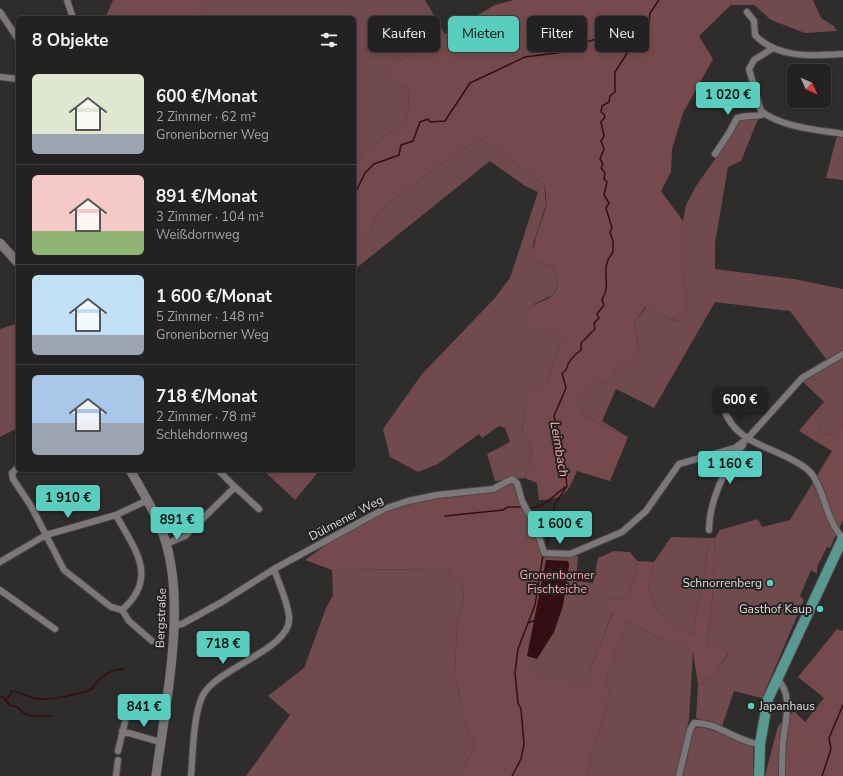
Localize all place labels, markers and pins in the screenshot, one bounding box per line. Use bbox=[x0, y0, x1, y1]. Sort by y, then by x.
pin: 1 020 € bbox=[691, 82, 765, 116]
pin: 600 € bbox=[712, 387, 768, 421]
pin: 1 160 € bbox=[693, 451, 767, 485]
pin: 1 910 € bbox=[31, 485, 105, 519]
pin: 891 € bbox=[149, 507, 205, 541]
pin: 1 600 € bbox=[523, 511, 597, 545]
place label: Schnorrenberg bbox=[682, 575, 762, 591]
marker: Schnorrenberg bbox=[765, 578, 775, 588]
place label: Gasthof Kaup bbox=[739, 601, 812, 617]
marker: Gasthof Kaup bbox=[815, 604, 825, 614]
pin: 718 € bbox=[195, 631, 251, 665]
pin: 841 € bbox=[116, 694, 172, 728]
place label: Japanhaus bbox=[758, 698, 815, 714]
marker: Japanhaus bbox=[746, 701, 756, 711]

